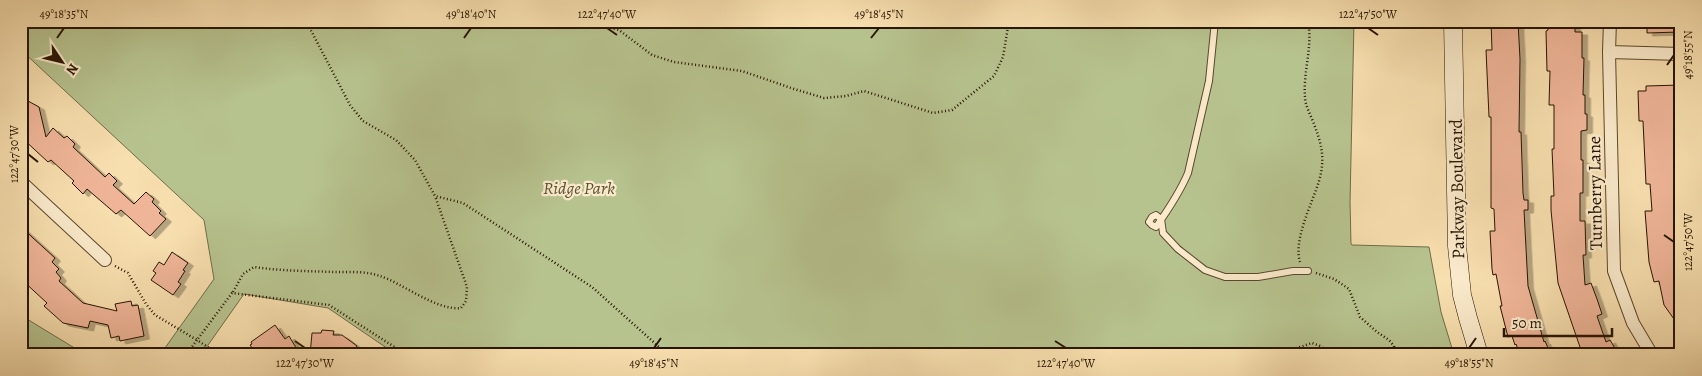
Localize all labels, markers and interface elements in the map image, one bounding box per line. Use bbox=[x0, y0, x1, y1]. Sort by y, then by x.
text: 49°18'35"N bbox=[40, 6, 89, 22]
text: 49°18'40"N bbox=[446, 6, 497, 22]
text: 122°47'40"W bbox=[578, 6, 637, 22]
text: 49°18'45"N bbox=[854, 6, 904, 22]
text: 122°47'50"W bbox=[1339, 6, 1398, 22]
text: 49°18'55"N bbox=[1680, 30, 1696, 80]
north arrow bbox=[38, 38, 88, 88]
text: N bbox=[62, 60, 83, 79]
street label: Parkway Boulevard bbox=[1444, 118, 1470, 259]
text: 122°47'30"W bbox=[6, 124, 22, 183]
street label: Turnberry Lane bbox=[1582, 136, 1608, 250]
park label: Ridge Park bbox=[543, 176, 615, 200]
text: 122°47'50"W bbox=[1680, 212, 1696, 271]
scale bar bbox=[1504, 306, 1612, 338]
text: 50 m bbox=[1512, 313, 1542, 333]
text: 122°47'30"W bbox=[276, 355, 335, 371]
text: 49°18'45"N bbox=[629, 355, 679, 371]
text: 122°47'40"W bbox=[1037, 355, 1096, 371]
text: 49°18'55"N bbox=[1444, 355, 1494, 371]

